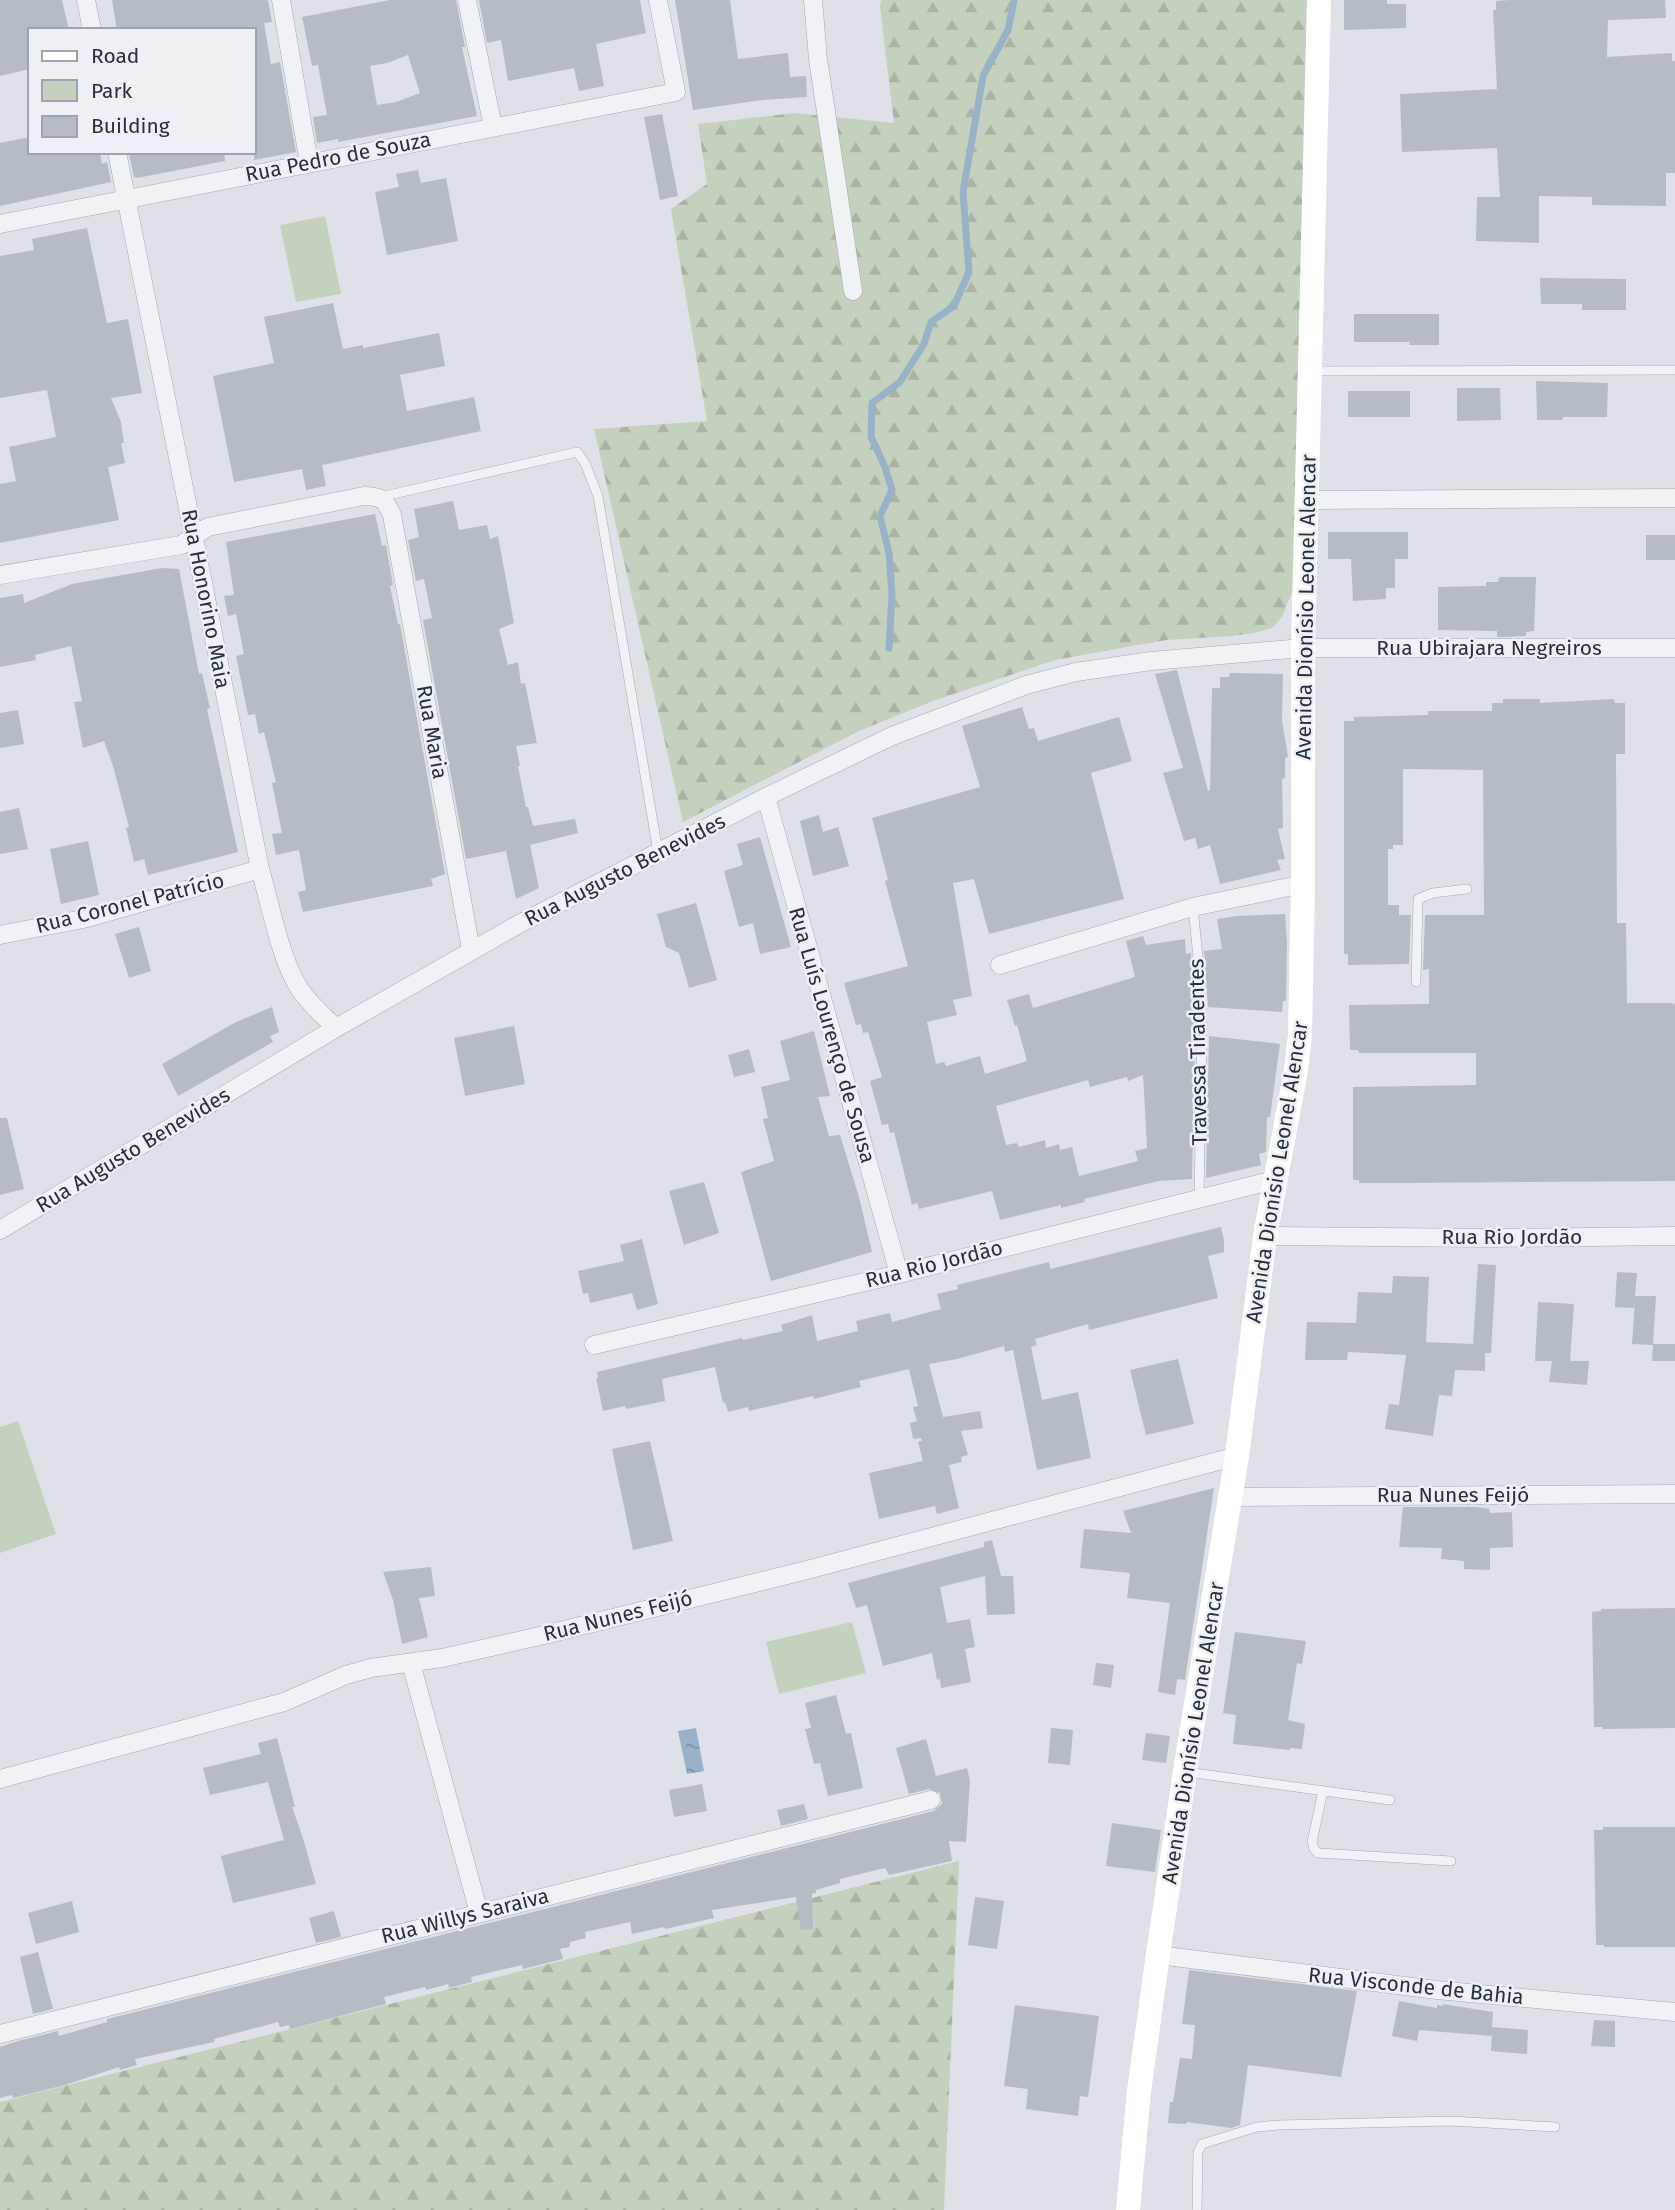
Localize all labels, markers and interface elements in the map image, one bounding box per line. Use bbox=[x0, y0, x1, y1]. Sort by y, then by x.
legend bbox=[28, 28, 256, 154]
text: Road bbox=[91, 43, 139, 69]
text: Park bbox=[91, 78, 133, 104]
text: Building bbox=[91, 113, 170, 139]
street label: Rua Pedro de Souza bbox=[243, 126, 433, 188]
street label: Avenida Dionísio Leonel Alencar bbox=[1290, 454, 1322, 760]
street label: Rua Honorino Maia bbox=[176, 507, 236, 691]
street label: Rua Ubirajara Negreiros bbox=[1376, 635, 1602, 661]
street label: Rua Maria bbox=[411, 683, 453, 781]
street label: Rua Augusto Benevides bbox=[520, 808, 730, 932]
street label: Rua Coronel Patrício bbox=[33, 867, 227, 939]
street label: Rua Luís Lourenço de Sousa bbox=[783, 904, 881, 1166]
street label: Travessa Tiradentes bbox=[1183, 958, 1213, 1146]
street label: Avenida Dionísio Leonel Alencar bbox=[1240, 1019, 1314, 1325]
street label: Rua Augusto Benevides bbox=[31, 1082, 235, 1218]
street label: Rua Rio Jordão bbox=[1442, 1224, 1582, 1250]
street label: Rua Rio Jordão bbox=[863, 1234, 1005, 1294]
street label: Rua Nunes Feijó bbox=[1377, 1482, 1529, 1508]
street label: Avenida Dionísio Leonel Alencar bbox=[1156, 1580, 1230, 1886]
street label: Rua Nunes Feijó bbox=[541, 1585, 695, 1647]
street label: Rua Willys Saraiva bbox=[378, 1883, 552, 1949]
street label: Rua Visconde de Bahia bbox=[1307, 1962, 1525, 2010]

